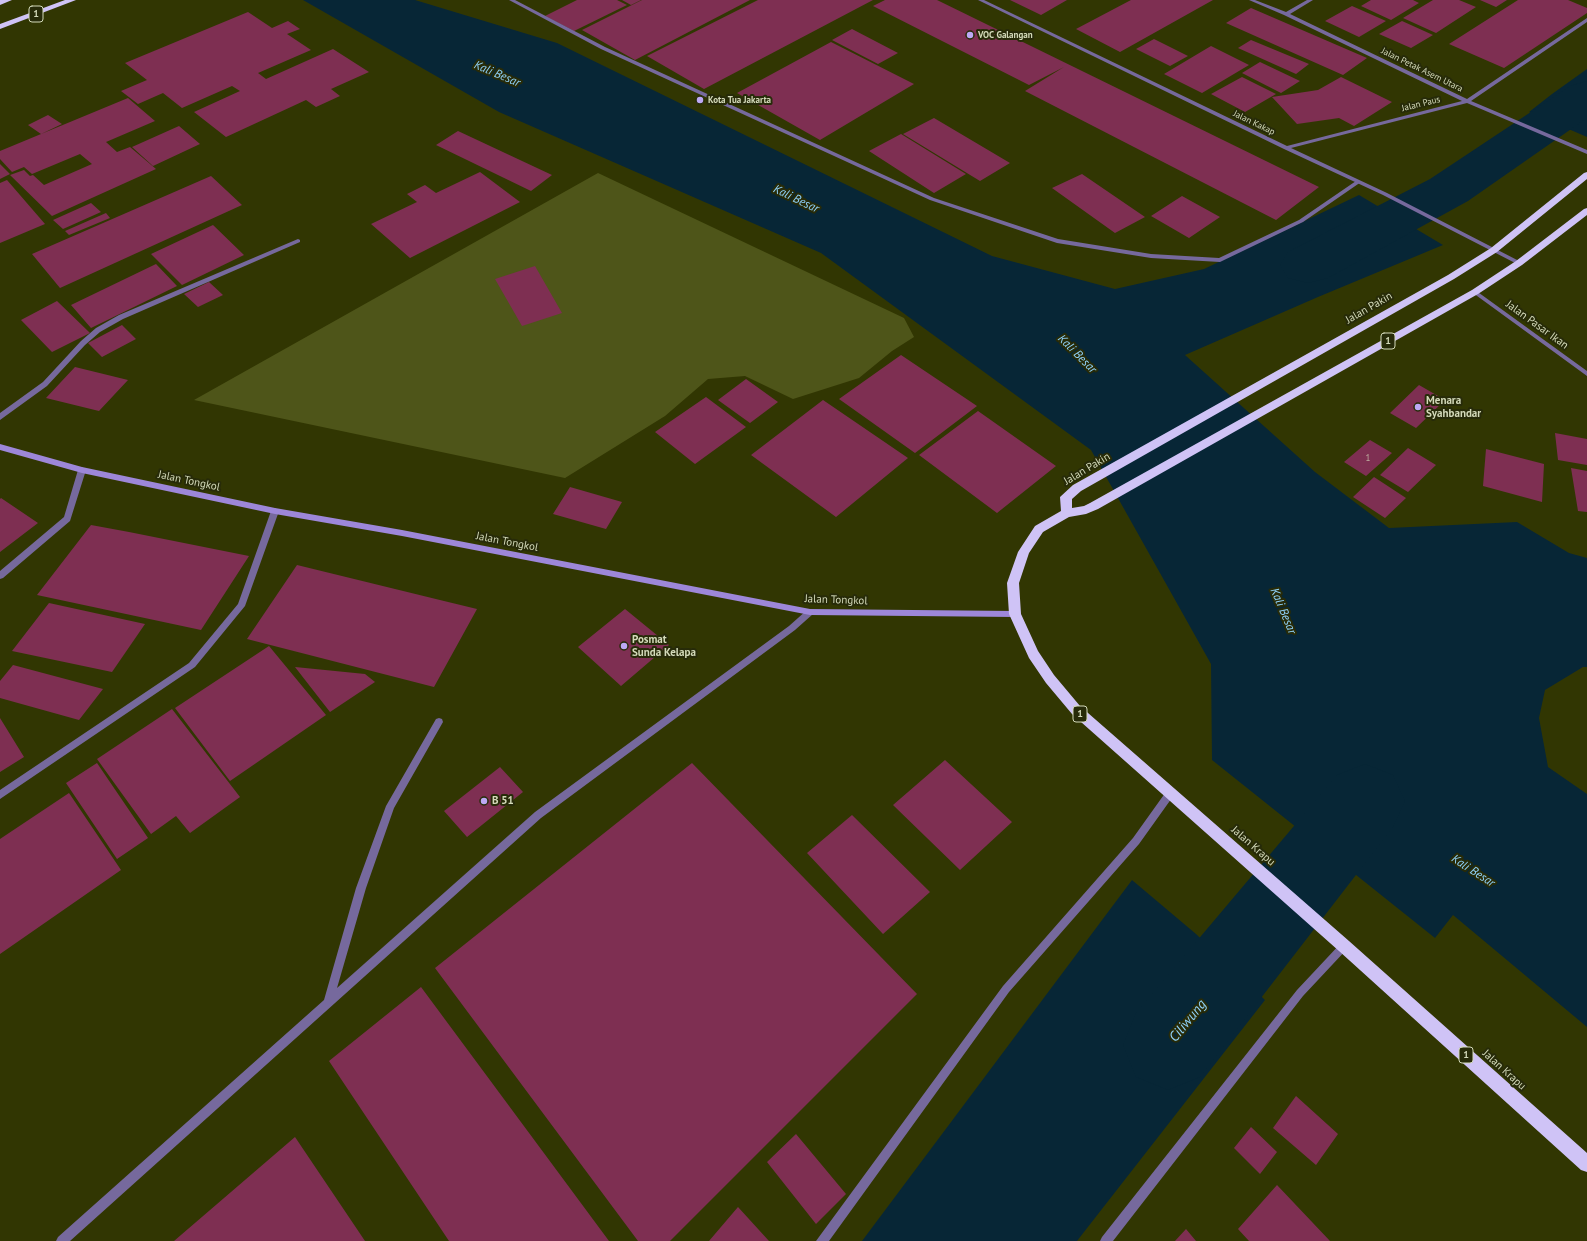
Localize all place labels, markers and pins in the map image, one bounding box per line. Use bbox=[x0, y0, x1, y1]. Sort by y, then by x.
marker: VOC Galangan bbox=[965, 30, 975, 40]
place label: VOC Galangan bbox=[978, 30, 1033, 40]
marker: Kota Tua Jakarta bbox=[695, 95, 705, 105]
place label: Kota Tua Jakarta bbox=[708, 95, 771, 105]
place label: Menara Syahbandar bbox=[1426, 394, 1481, 420]
marker: Menara Syahbandar bbox=[1413, 402, 1423, 412]
place label: Posmat Sunda Kelapa bbox=[632, 633, 696, 659]
marker: Posmat Sunda Kelapa bbox=[619, 641, 629, 651]
place label: B 51 bbox=[492, 794, 514, 808]
marker: B 51 bbox=[479, 796, 489, 806]

